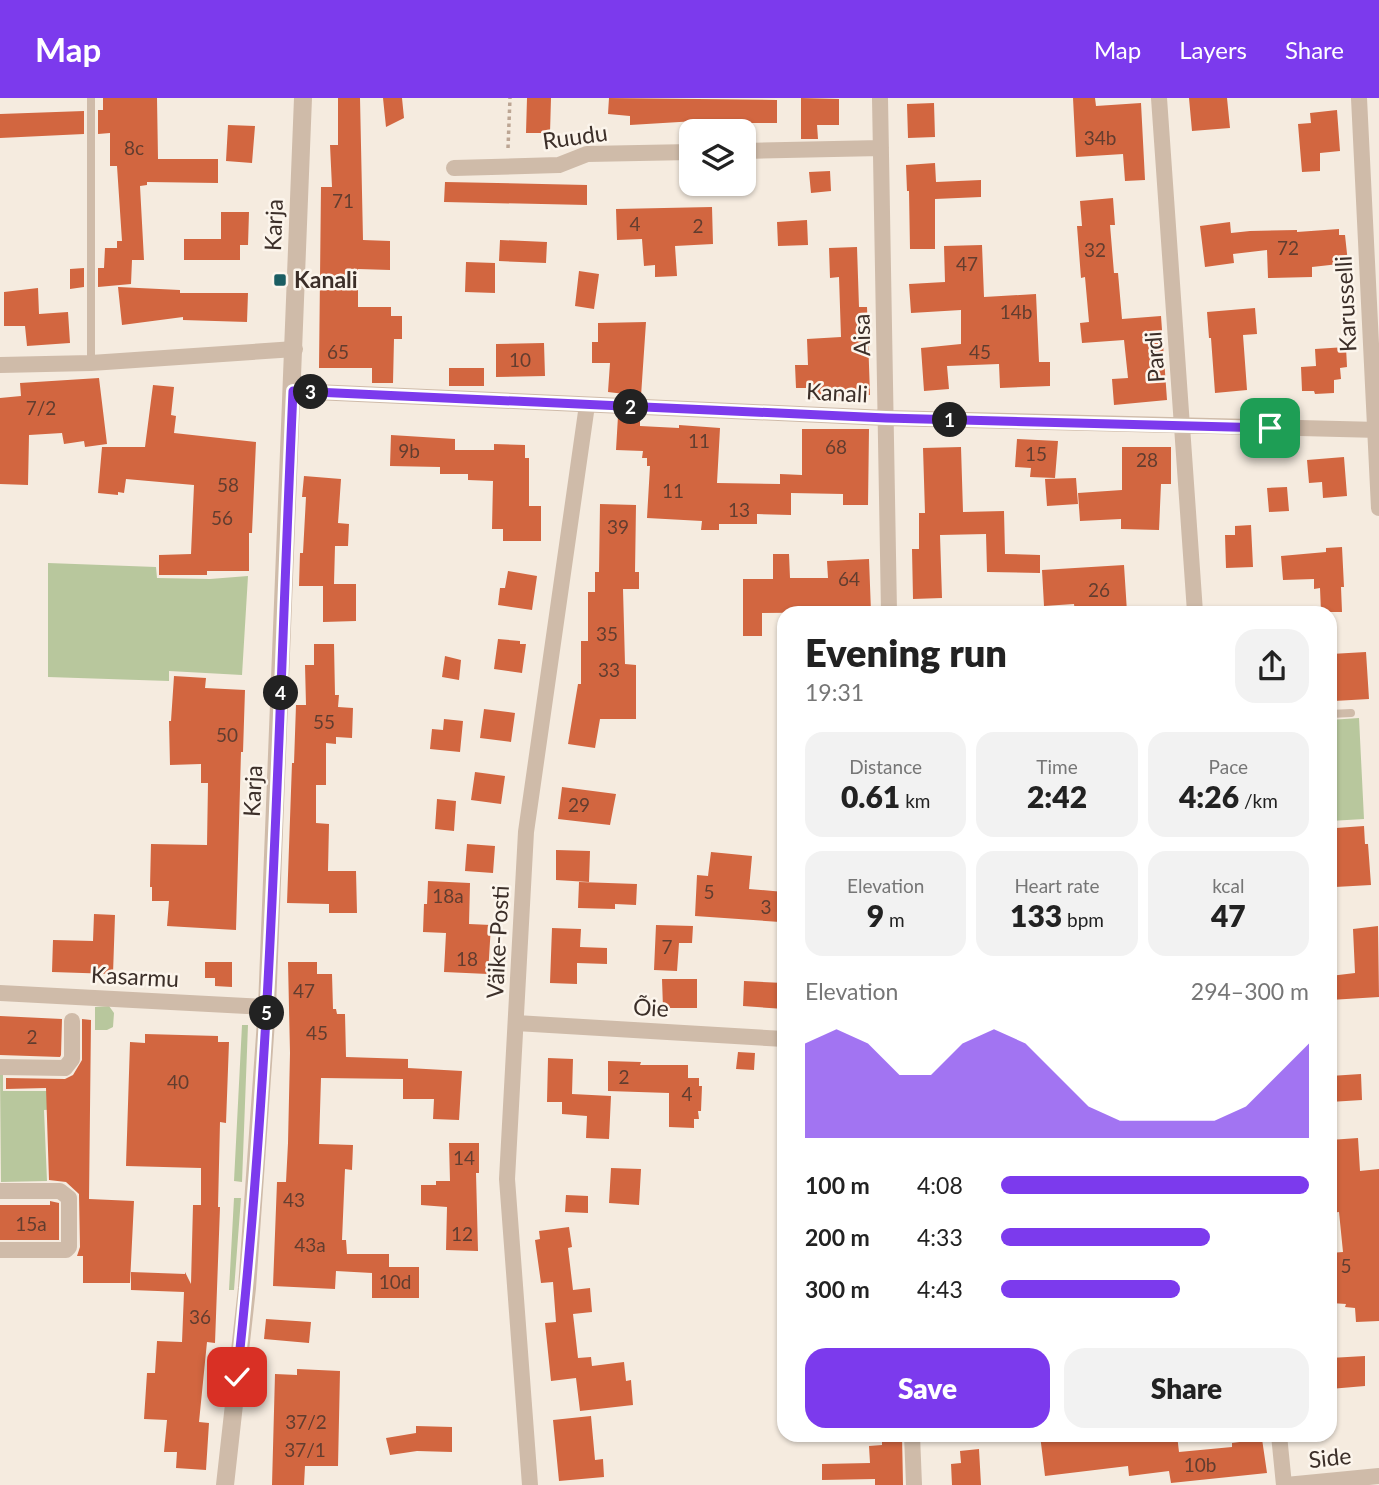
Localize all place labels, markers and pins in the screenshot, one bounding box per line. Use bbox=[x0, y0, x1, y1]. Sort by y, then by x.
place label: Kanali bbox=[294, 265, 358, 293]
marker: Kanali bbox=[272, 272, 288, 288]
pin: 3 bbox=[294, 374, 328, 410]
pin: 2 bbox=[614, 390, 648, 424]
pin bbox=[1240, 398, 1300, 458]
pin: 1 bbox=[932, 402, 968, 438]
pin: 4 bbox=[264, 676, 298, 710]
pin: 5 bbox=[250, 996, 284, 1030]
pin bbox=[207, 1347, 267, 1407]

